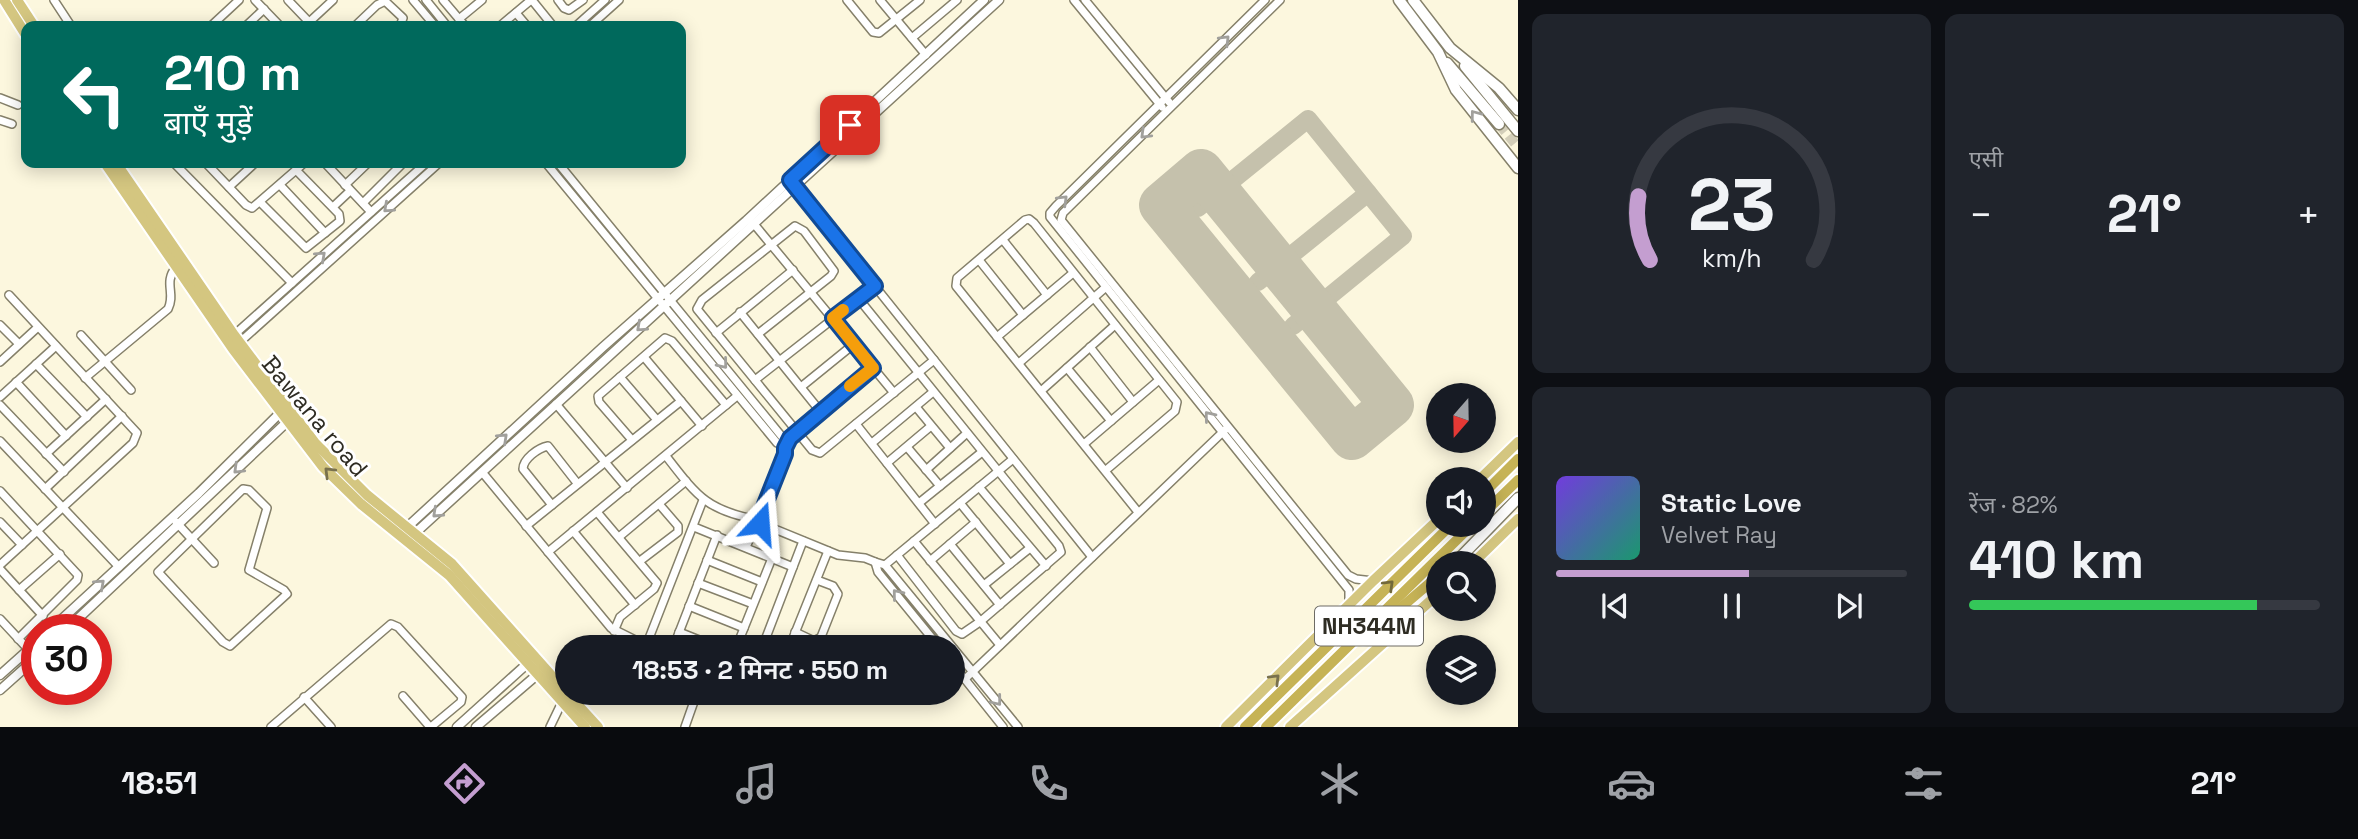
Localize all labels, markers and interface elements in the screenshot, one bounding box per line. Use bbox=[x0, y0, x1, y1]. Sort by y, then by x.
one-way arrow bbox=[1217, 36, 1230, 49]
text: 210 m bbox=[164, 42, 301, 104]
icon: left bbox=[49, 49, 140, 140]
pin bbox=[820, 95, 880, 155]
text: बाएँ मुड़ें bbox=[164, 103, 253, 143]
icon: arrive bbox=[831, 106, 869, 144]
one-way arrow bbox=[1471, 110, 1483, 123]
one-way arrow bbox=[1140, 126, 1153, 139]
text: एसी bbox=[1969, 144, 2003, 174]
text: 23 bbox=[1688, 158, 1775, 251]
text: 21° bbox=[2107, 181, 2182, 247]
text: − bbox=[1969, 191, 1993, 239]
text: + bbox=[2296, 191, 2320, 239]
one-way arrow bbox=[1054, 195, 1067, 208]
one-way arrow bbox=[384, 200, 397, 213]
text: km/h bbox=[1702, 241, 1761, 273]
one-way arrow bbox=[313, 252, 326, 265]
one-way arrow bbox=[636, 319, 649, 331]
street label: Bawana road bbox=[255, 349, 375, 483]
one-way arrow bbox=[714, 357, 727, 369]
north arrow bbox=[1426, 383, 1496, 453]
map controls bbox=[1426, 383, 1496, 705]
one-way arrow bbox=[1205, 411, 1217, 424]
one-way arrow bbox=[495, 434, 508, 447]
one-way arrow bbox=[233, 461, 246, 474]
button: sound bbox=[1426, 467, 1496, 537]
one-way arrow bbox=[324, 468, 337, 481]
position arrow bbox=[723, 486, 797, 560]
text: Static Love bbox=[1661, 486, 1802, 520]
text: रेंज · 82% bbox=[1969, 490, 2058, 520]
one-way arrow bbox=[432, 505, 445, 518]
text: Velvet Ray bbox=[1661, 520, 1777, 550]
text: 410 km bbox=[1969, 527, 2144, 593]
button: search bbox=[1426, 551, 1496, 621]
one-way arrow bbox=[92, 580, 105, 592]
one-way arrow bbox=[1381, 581, 1394, 594]
icon: previous bbox=[1596, 587, 1634, 625]
icon: pause bbox=[1713, 587, 1751, 625]
icon: next bbox=[1830, 587, 1868, 625]
one-way arrow bbox=[892, 590, 905, 602]
road number: NH344M bbox=[1315, 606, 1423, 646]
speed limit sign: 30 bbox=[21, 614, 112, 705]
button: layers bbox=[1426, 635, 1496, 705]
text: 18:53 · 2 मिनट · 550 m bbox=[632, 653, 888, 687]
one-way arrow bbox=[1266, 674, 1279, 687]
one-way arrow bbox=[989, 694, 1002, 706]
icon: directions bbox=[440, 759, 489, 808]
icon: music bbox=[732, 759, 781, 808]
icon: phone bbox=[1024, 759, 1073, 808]
icon: climate bbox=[1315, 759, 1364, 808]
icon: car bbox=[1607, 759, 1656, 808]
icon: filters bbox=[1899, 759, 1948, 808]
text: 18:51 bbox=[121, 763, 198, 803]
text: 21° bbox=[2190, 763, 2237, 803]

